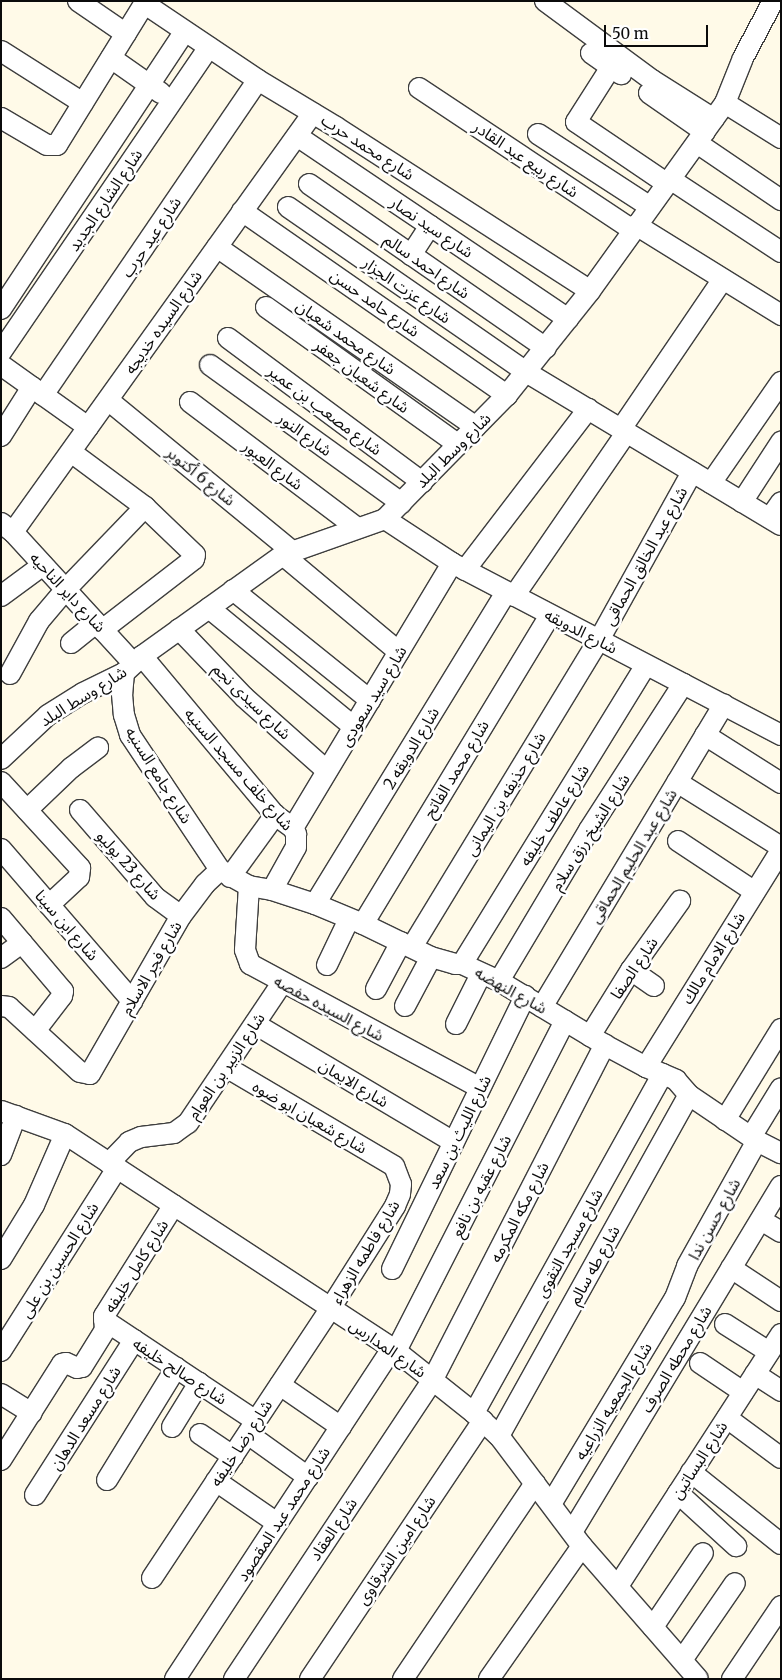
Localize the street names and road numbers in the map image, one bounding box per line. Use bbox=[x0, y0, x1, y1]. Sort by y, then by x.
street label: شارع محمد حرب bbox=[318, 110, 418, 184]
street label: شارع ربيع عبد القادر bbox=[470, 117, 582, 201]
street label: شارع الشارع الجديد bbox=[64, 145, 146, 255]
street label: شارع سيد نصار bbox=[387, 192, 477, 262]
street label: شارع عيد حرب bbox=[117, 193, 185, 281]
street label: شارع احمد سالم bbox=[380, 229, 474, 303]
street label: شارع عزت الجزار bbox=[359, 253, 455, 327]
street label: شارع حامد حسن bbox=[327, 265, 423, 341]
street label: شارع السيده خديجه bbox=[120, 267, 206, 377]
street label: شارع محمد شعبان bbox=[293, 296, 399, 378]
street label: شارع شعبان جعفر bbox=[311, 335, 413, 417]
street label: شارع مصعب بن عمير bbox=[264, 361, 386, 459]
street label: شارع النور bbox=[274, 408, 336, 460]
street label: شارع وسط البلد bbox=[411, 408, 495, 492]
street label: شارع العبور bbox=[239, 436, 307, 494]
street label: شارع 6 أكتوبر bbox=[163, 442, 239, 510]
street label: شارع عبد الخالق الحماقى bbox=[599, 483, 691, 629]
street label: شارع داير الناحيه bbox=[26, 548, 110, 636]
street label: شارع الدويقه bbox=[541, 604, 621, 658]
street label: شارع سيد سعودى bbox=[335, 642, 411, 750]
street label: شارع سيدى نجم bbox=[209, 659, 295, 743]
street label: شارع وسط البلد bbox=[36, 662, 130, 730]
street label: شارع الدويقه 2 bbox=[379, 703, 443, 793]
street label: شارع خلف مسجد السنيه bbox=[181, 704, 297, 834]
street label: شارع محمد الفاتح bbox=[419, 717, 493, 821]
street label: شارع جامع السنيه bbox=[122, 723, 196, 827]
street label: شارع حذيفه بن اليمانى bbox=[460, 729, 550, 859]
street label: شارع عاطف خليفه bbox=[515, 761, 593, 869]
street label: شارع الشيخ رزق سلام bbox=[546, 770, 634, 894]
street label: شارع عبد الحليم الحماقى bbox=[585, 785, 681, 927]
street label: شارع 23 يوليو bbox=[93, 826, 165, 904]
street label: شارع ابن سينا bbox=[31, 886, 103, 964]
street label: شارع الامام مالك bbox=[677, 909, 749, 1007]
street label: شارع فجر الاسلام bbox=[116, 918, 186, 1018]
street label: شارع الصفا bbox=[606, 933, 662, 1003]
street label: شارع النهضه bbox=[472, 962, 550, 1018]
street label: شارع السيده حفصه bbox=[271, 971, 387, 1045]
street label: شارع الزبير بن العوام bbox=[183, 1009, 269, 1123]
street label: شارع الايمان bbox=[316, 1055, 392, 1111]
street label: شارع الليث بن سعد bbox=[423, 1072, 495, 1192]
street label: شارع شعبان ابو ضوه bbox=[249, 1077, 371, 1157]
street label: شارع عقبه بن نافع bbox=[447, 1132, 515, 1240]
street label: شارع مكه المكرمه bbox=[485, 1159, 553, 1265]
street label: شارع حسن ندا bbox=[684, 1175, 744, 1263]
street label: شارع مسجد التقوى bbox=[531, 1185, 607, 1301]
street label: شارع فاطمه الزهراء bbox=[326, 1197, 404, 1307]
street label: شارع الحسين بن على bbox=[16, 1199, 102, 1321]
street label: شارع كامل خليفه bbox=[100, 1216, 172, 1316]
street label: شارع طه سالم bbox=[564, 1222, 624, 1308]
street label: شارع محطه الصرف bbox=[637, 1302, 715, 1416]
street label: شارع المدارس bbox=[346, 1315, 430, 1381]
street label: شارع صالح خليفه bbox=[129, 1333, 231, 1409]
street label: شارع الجمعيه الزراعيه bbox=[570, 1339, 656, 1463]
street label: شارع مسعد الدهان bbox=[45, 1362, 125, 1474]
street label: شارع رضا خليفه bbox=[206, 1396, 276, 1490]
street label: شارع البساتين bbox=[667, 1417, 731, 1503]
street label: شارع محمد عبد المقصود bbox=[232, 1443, 334, 1585]
street label: شارع امين الشرقاوى bbox=[352, 1492, 440, 1608]
street label: شارع العقاد bbox=[305, 1494, 361, 1564]

